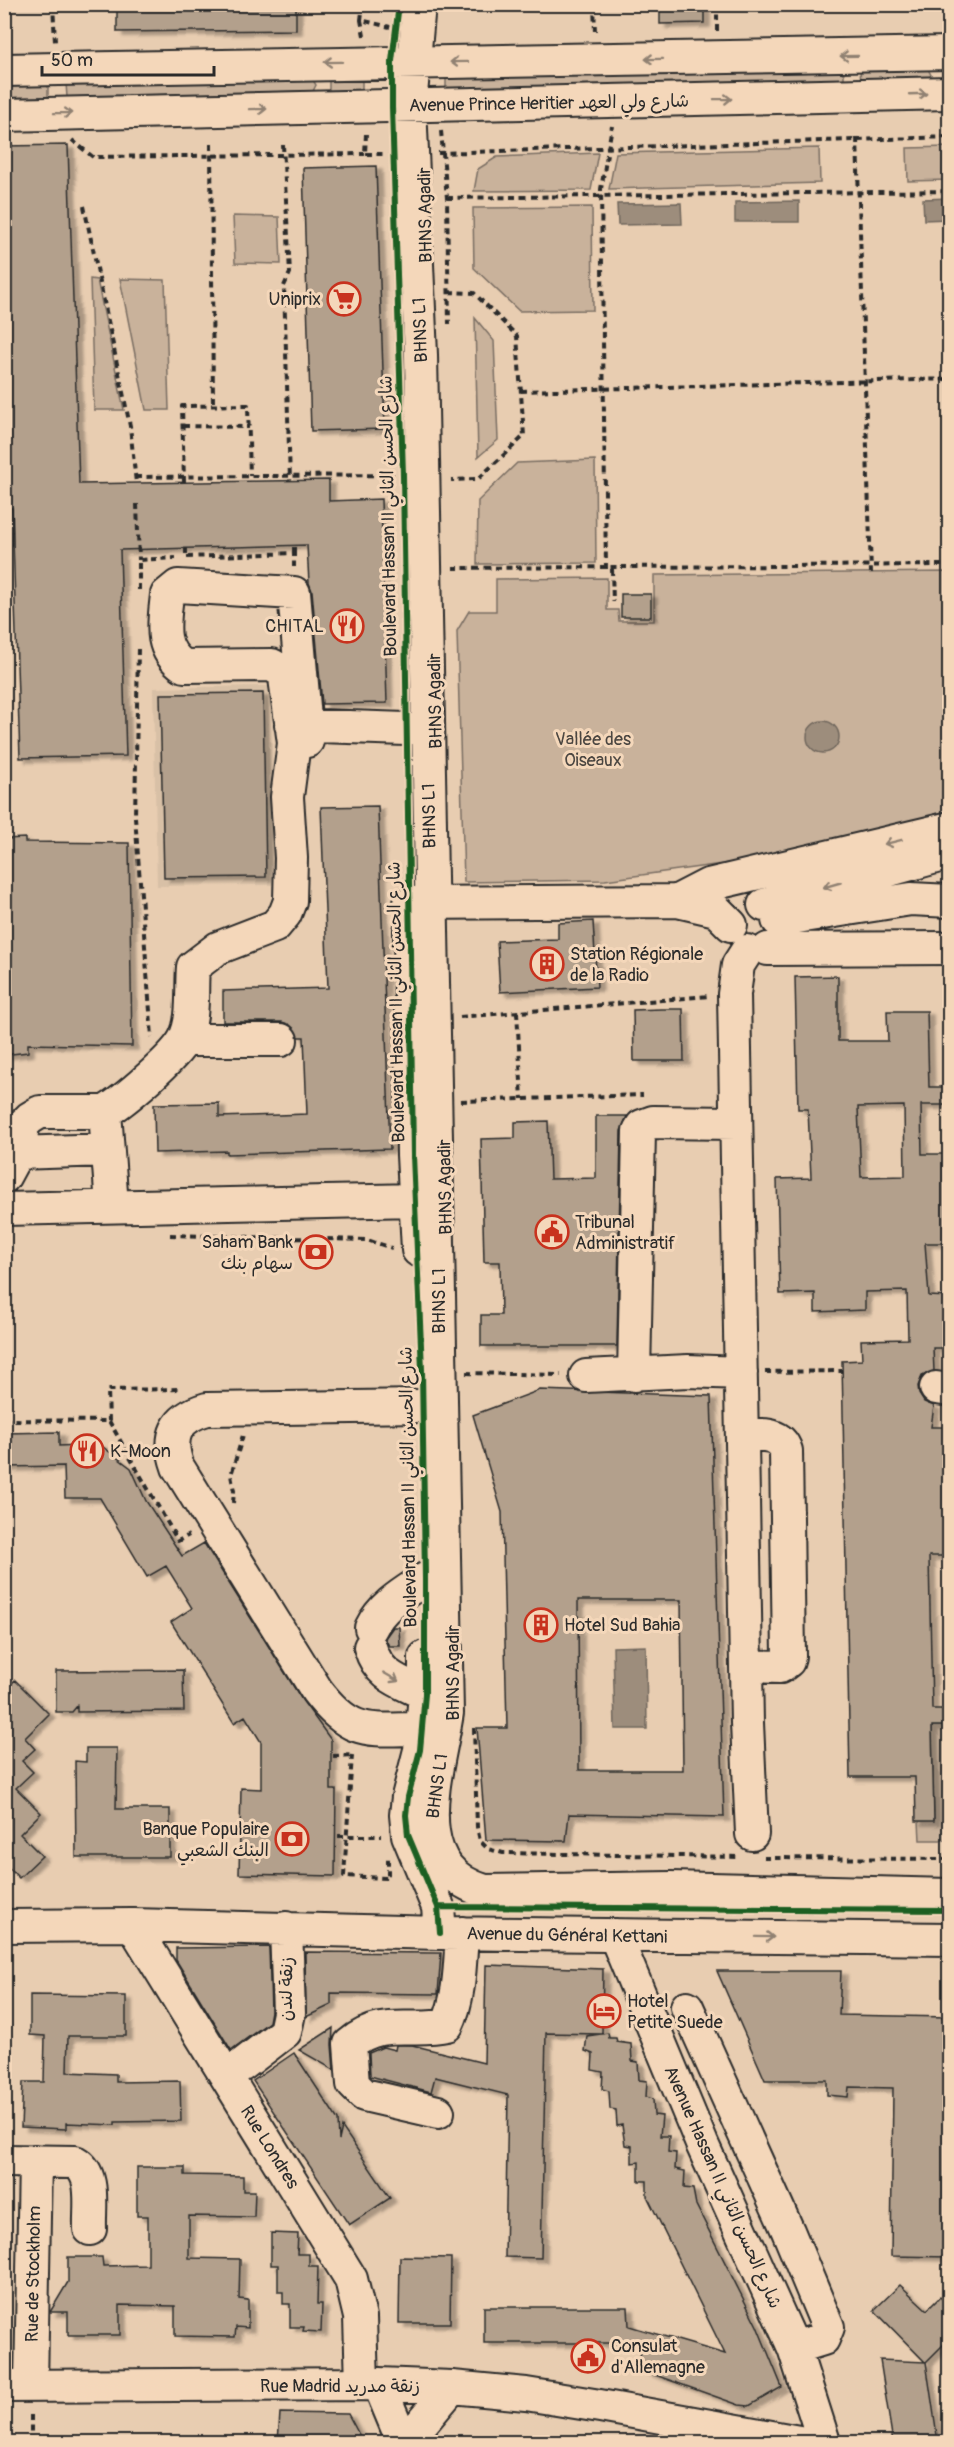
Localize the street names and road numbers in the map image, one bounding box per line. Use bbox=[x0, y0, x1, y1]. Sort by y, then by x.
street label: Avenue Prince Heritier شارع ولي العهد bbox=[409, 90, 689, 121]
street label: BHNS Agadir bbox=[413, 166, 438, 263]
street label: BHNS L1 bbox=[408, 297, 433, 363]
street label: Boulevard Hassan II شارع الحسن الثاني bbox=[375, 375, 406, 657]
street label: BHNS Agadir bbox=[423, 652, 448, 749]
street label: BHNS L1 bbox=[417, 783, 442, 849]
street label: Boulevard Hassan II شارع الحسن الثاني bbox=[383, 861, 414, 1143]
street label: BHNS Agadir bbox=[433, 1138, 458, 1235]
street label: BHNS L1 bbox=[428, 1268, 451, 1334]
street label: Boulevard Hassan II شارع الحسن الثاني bbox=[395, 1346, 426, 1628]
street label: BHNS Agadir bbox=[442, 1625, 465, 1721]
street label: BHNS L1 bbox=[422, 1752, 453, 1820]
street label: Avenue du Général Kettani bbox=[466, 1922, 668, 1949]
street label: زنقة لندن bbox=[274, 1957, 299, 2021]
street label: Avenue Hassan II شارع الحسن الثاني bbox=[655, 2062, 787, 2314]
street label: Rue Londres bbox=[235, 2101, 304, 2193]
street label: Rue de Stockholm bbox=[21, 2206, 46, 2342]
street label: Rue Madrid زنقة مدريد bbox=[260, 2375, 420, 2398]

